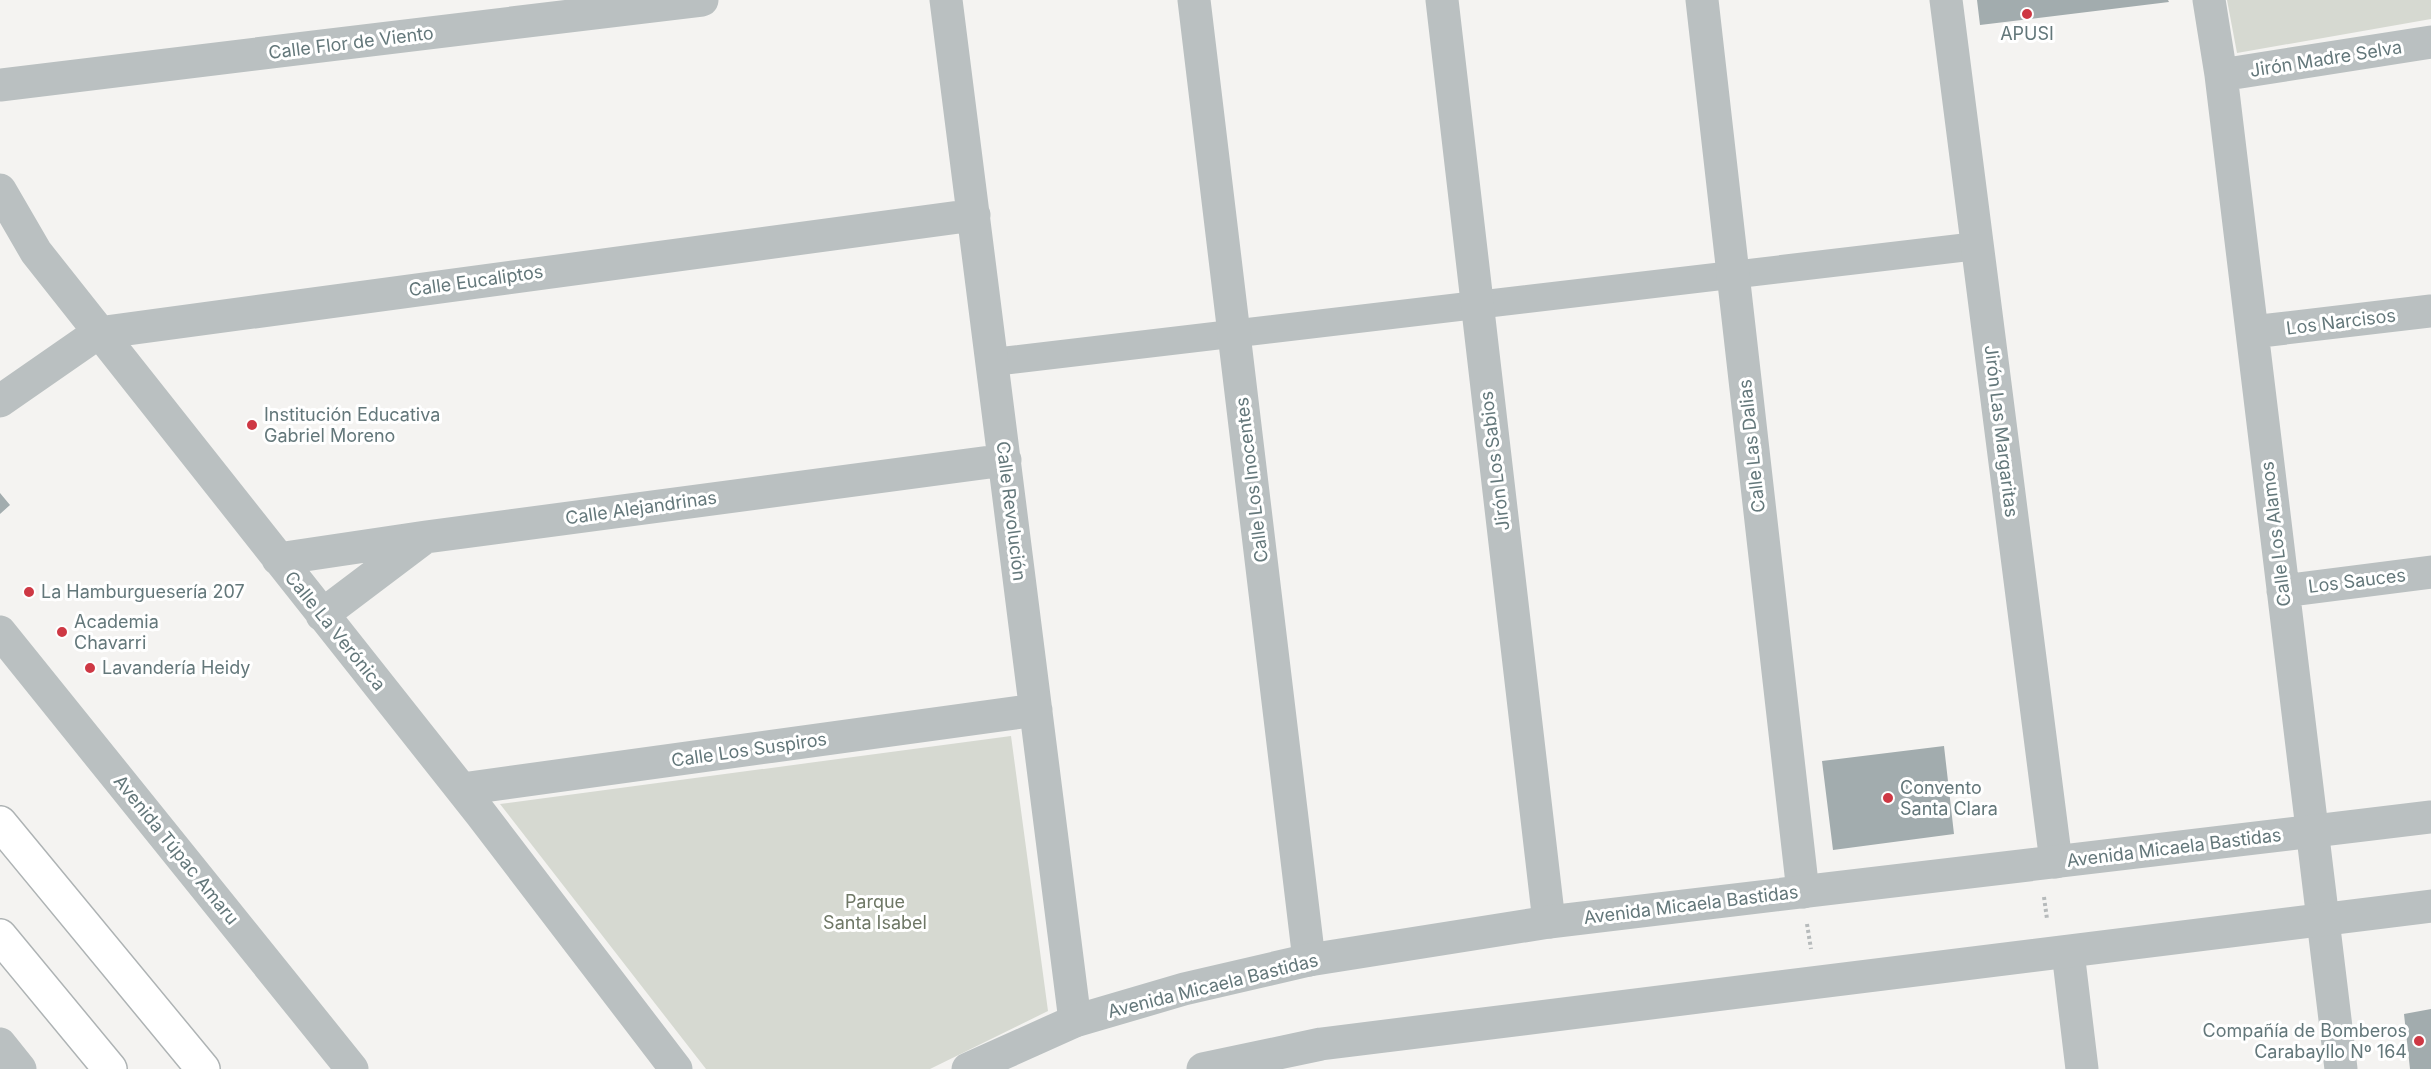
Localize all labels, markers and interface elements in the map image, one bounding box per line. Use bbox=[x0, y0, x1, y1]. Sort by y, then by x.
marker: APUSI bbox=[2020, 7, 2034, 21]
street label: Calle Flor de Viento bbox=[267, 22, 435, 63]
place label: APUSI bbox=[2000, 23, 2054, 44]
street label: Jirón Madre Selva bbox=[2248, 36, 2403, 81]
street label: Calle Eucaliptos bbox=[407, 261, 544, 300]
street label: Los Narcisos bbox=[2285, 304, 2397, 339]
street label: Jirón Las Margaritas bbox=[1981, 344, 2022, 518]
street label: Calle Las Dalias bbox=[1734, 378, 1769, 514]
street label: Jirón Los Sabios bbox=[1476, 390, 1513, 532]
street label: Calle Los Inocentes bbox=[1231, 396, 1272, 564]
place label: Institución Educativa Gabriel Moreno bbox=[264, 404, 440, 446]
marker: Institución Educativa Gabriel Moreno bbox=[245, 418, 259, 432]
street label: Calle Revolución bbox=[993, 440, 1030, 582]
street label: Calle Los Alamos bbox=[2256, 460, 2295, 608]
street label: Calle Alejandrinas bbox=[564, 486, 718, 529]
street label: Los Sauces bbox=[2307, 564, 2407, 597]
street label: Calle La Verónica bbox=[281, 567, 390, 695]
place label: La Hamburguesería 207 bbox=[41, 581, 245, 602]
marker: La Hamburguesería 207 bbox=[22, 585, 36, 599]
place label: Academia Chavarri bbox=[74, 611, 159, 653]
marker: Academia Chavarri bbox=[55, 625, 69, 639]
place label: Lavandería Heidy bbox=[102, 657, 250, 678]
marker: Lavandería Heidy bbox=[83, 661, 97, 675]
street label: Calle Los Suspiros bbox=[670, 728, 828, 771]
street label: Avenida Túpac Amaru bbox=[110, 771, 243, 929]
place label: Convento Santa Clara bbox=[1900, 777, 1998, 819]
marker: Convento Santa Clara bbox=[1881, 791, 1895, 805]
street label: Avenida Micaela Bastidas bbox=[2065, 824, 2282, 871]
street label: Avenida Micaela Bastidas bbox=[1582, 881, 1799, 928]
park label: Parque Santa Isabel bbox=[823, 891, 927, 933]
street label: Avenida Micaela Bastidas bbox=[1105, 949, 1320, 1022]
place label: Compañía de Bomberos Carabayllo Nº 164 bbox=[2203, 1020, 2407, 1062]
marker: Compañía de Bomberos Carabayllo Nº 164 bbox=[2412, 1034, 2426, 1048]

